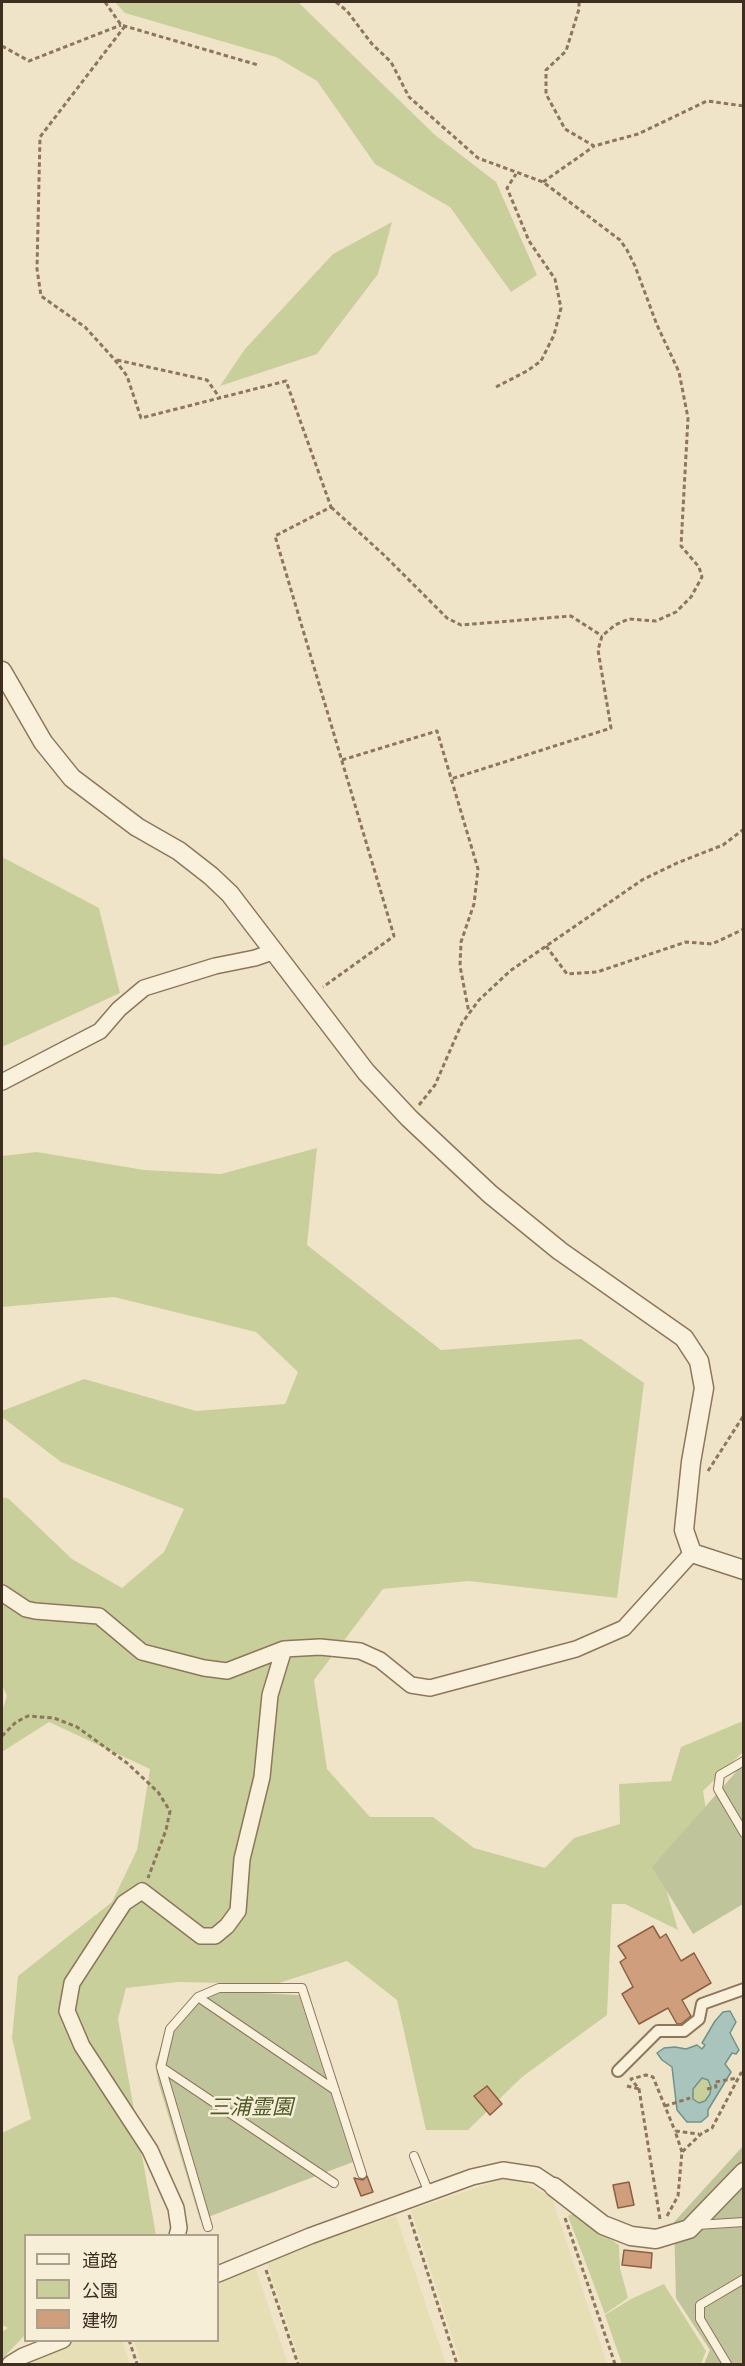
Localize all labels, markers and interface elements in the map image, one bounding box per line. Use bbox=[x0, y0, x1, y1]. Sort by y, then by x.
park label: 三浦霊園 bbox=[209, 2095, 293, 2121]
legend bbox=[24, 2234, 219, 2342]
text: 道路 bbox=[82, 2249, 118, 2272]
text: 公園 bbox=[82, 2279, 118, 2302]
text: 建物 bbox=[82, 2309, 118, 2332]

